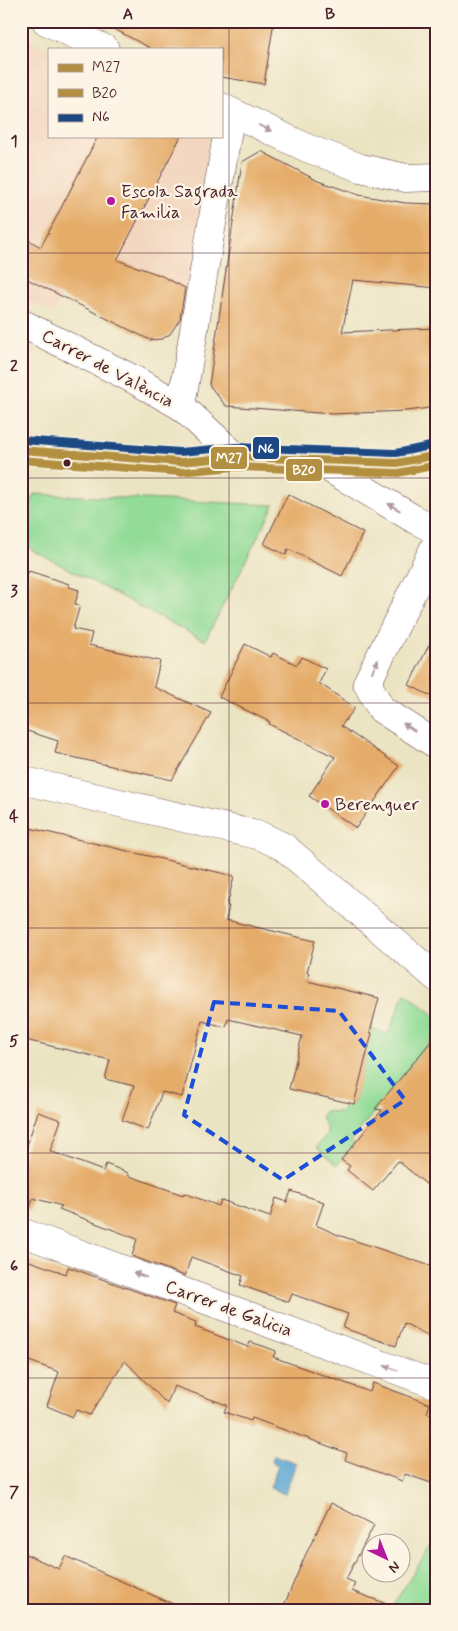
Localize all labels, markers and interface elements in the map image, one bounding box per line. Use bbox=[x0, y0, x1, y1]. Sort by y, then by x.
text: A bbox=[123, 4, 133, 25]
text: B bbox=[325, 4, 335, 25]
legend bbox=[48, 48, 222, 138]
text: M27 bbox=[92, 58, 121, 78]
text: B20 bbox=[92, 84, 117, 104]
text: N6 bbox=[92, 108, 110, 128]
one-way arrow bbox=[258, 124, 272, 132]
text: 1 bbox=[10, 131, 18, 152]
place label: Escola Sagrada Familia bbox=[121, 180, 238, 225]
marker: Escola Sagrada Familia bbox=[105, 195, 117, 207]
street label: Carrer de València bbox=[37, 324, 178, 414]
text: 2 bbox=[10, 356, 18, 377]
line badge: N6 bbox=[252, 436, 280, 460]
text: N6 bbox=[258, 440, 274, 458]
line badge: M27 bbox=[210, 446, 248, 470]
text: M27 bbox=[216, 449, 242, 467]
unlabelled marker bbox=[62, 458, 72, 468]
line badge: B20 bbox=[285, 458, 323, 482]
text: B20 bbox=[292, 461, 316, 479]
one-way arrow bbox=[388, 503, 401, 512]
text: 3 bbox=[10, 581, 18, 602]
one-way arrow bbox=[371, 658, 379, 673]
one-way arrow bbox=[402, 722, 416, 731]
place label: Berenguer bbox=[335, 793, 419, 817]
marker: Berenguer bbox=[319, 798, 331, 810]
text: 4 bbox=[9, 806, 19, 827]
text: 5 bbox=[9, 1031, 19, 1052]
text: 6 bbox=[10, 1256, 18, 1277]
one-way arrow bbox=[132, 1271, 147, 1279]
street label: Carrer de Galicia bbox=[162, 1275, 295, 1343]
one-way arrow bbox=[383, 1364, 398, 1372]
text: 7 bbox=[9, 1482, 19, 1503]
north arrow bbox=[360, 1534, 410, 1584]
text: N bbox=[385, 1557, 404, 1577]

